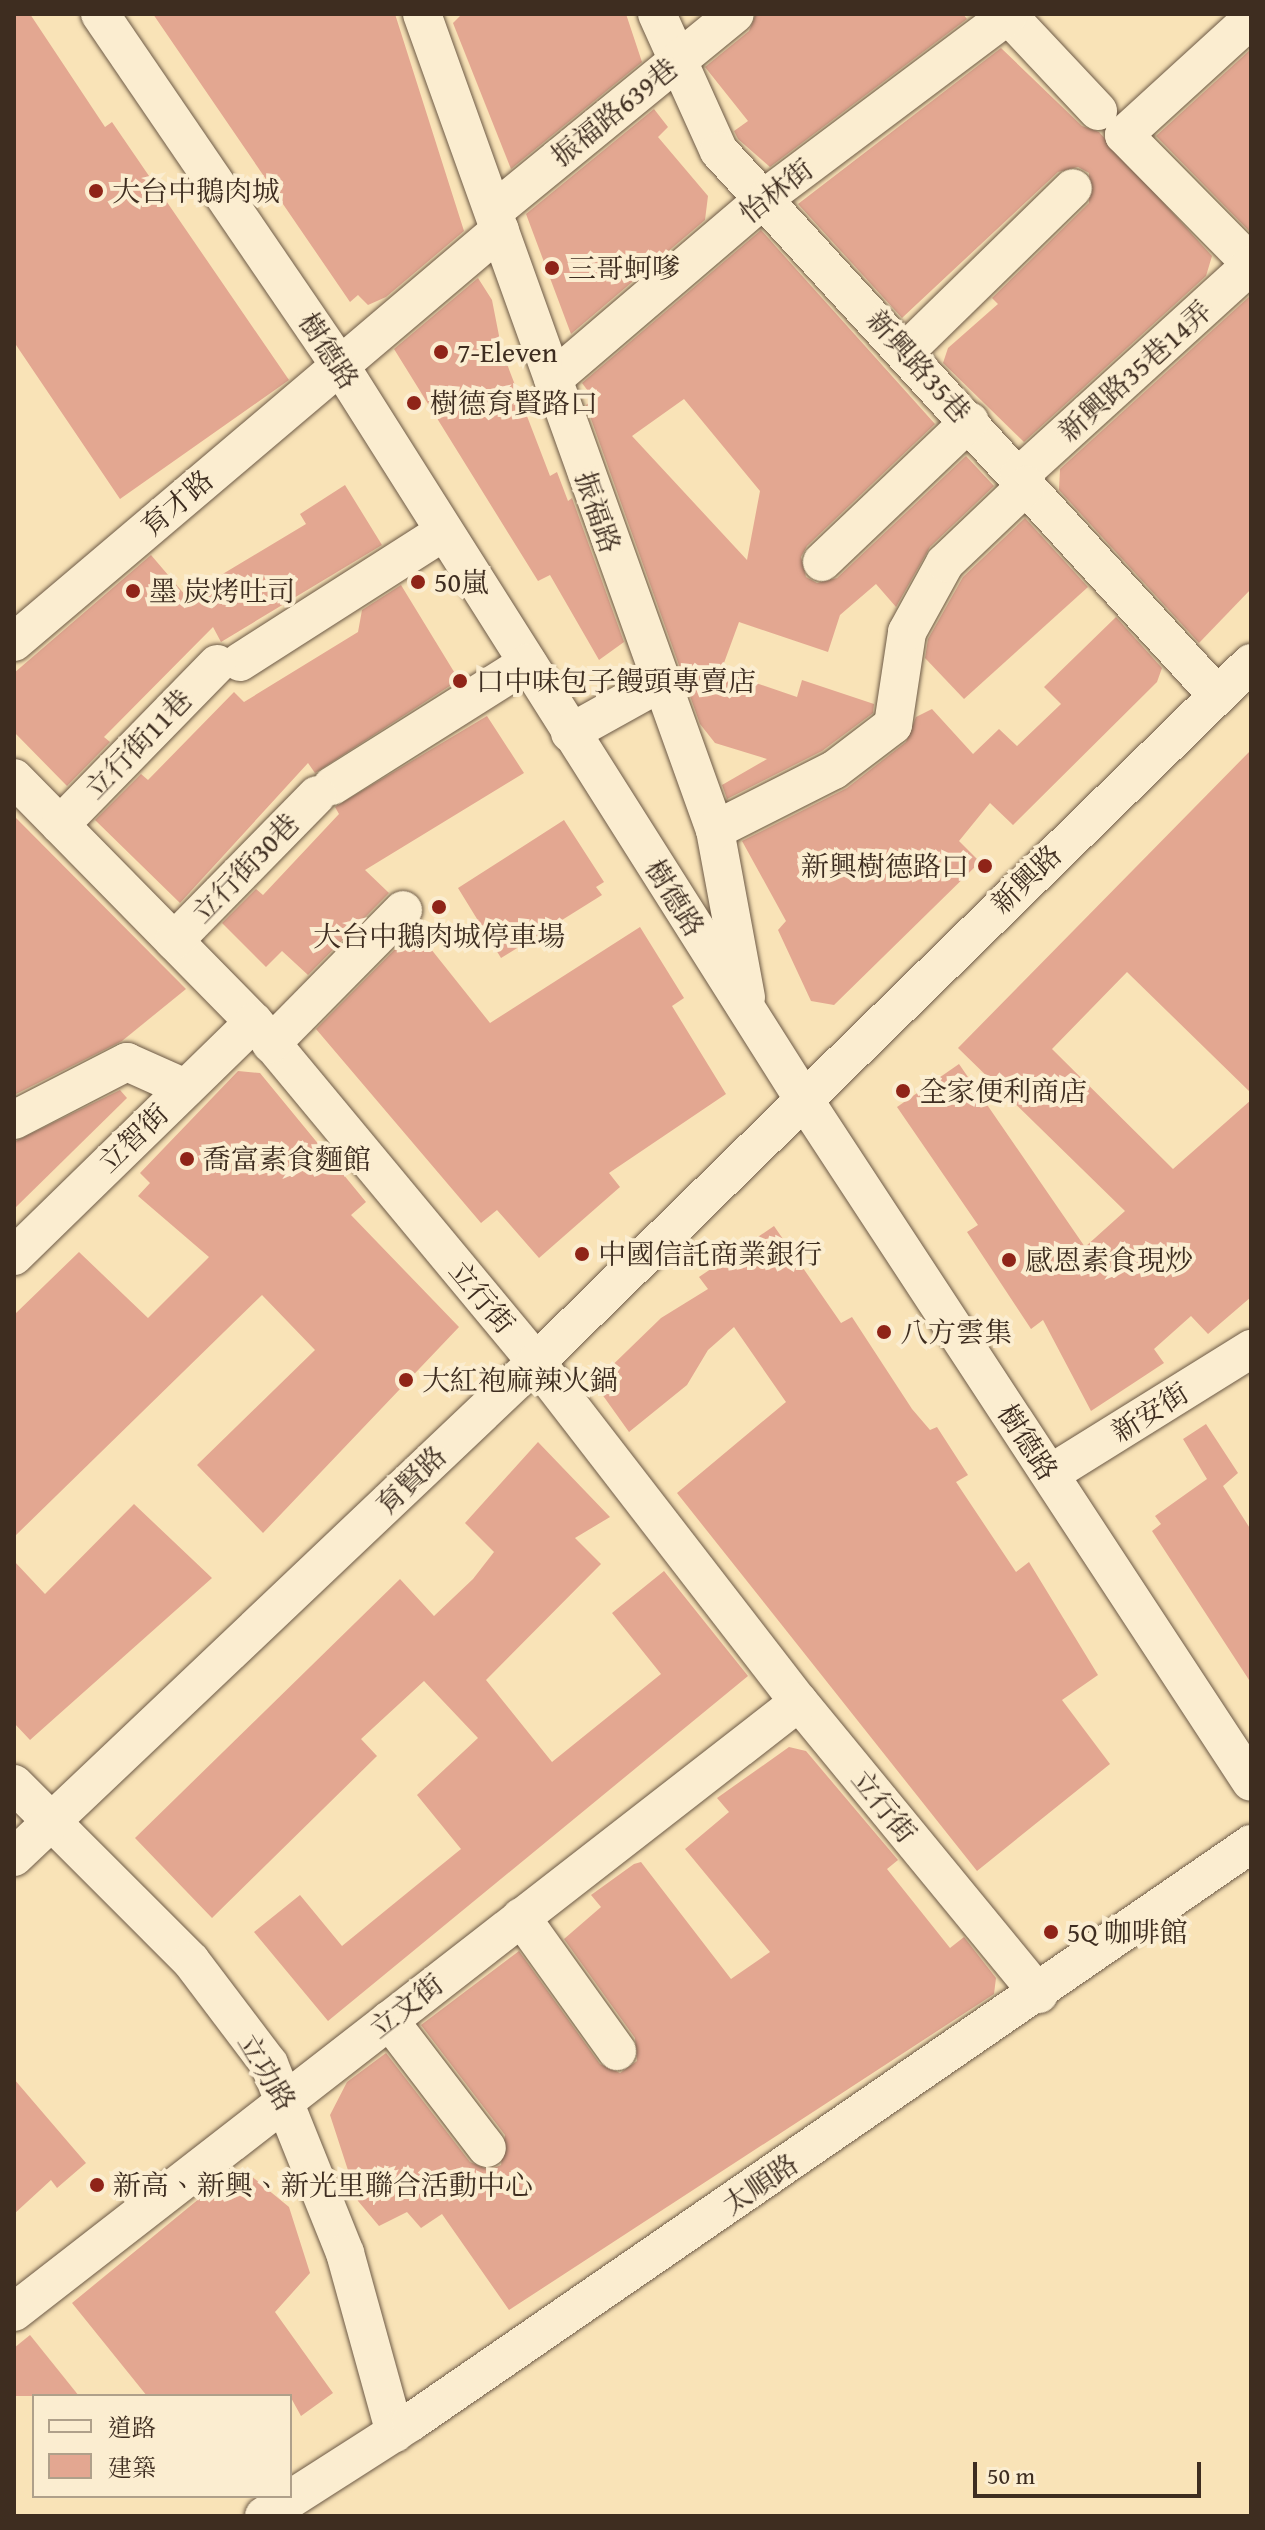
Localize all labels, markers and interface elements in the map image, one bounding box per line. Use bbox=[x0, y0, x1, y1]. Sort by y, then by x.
street label: 振福路639巷 bbox=[544, 51, 684, 173]
street label: 怡林街 bbox=[733, 152, 819, 230]
place label: 大台中鵝肉城 bbox=[112, 174, 280, 208]
marker: 大台中鵝肉城 bbox=[87, 182, 105, 200]
place label: 三哥蚵嗲 bbox=[568, 251, 680, 285]
marker: 三哥蚵嗲 bbox=[543, 259, 561, 277]
street label: 新興路35巷14弄 bbox=[1052, 294, 1218, 448]
street label: 新興路35巷 bbox=[860, 303, 978, 429]
street label: 樹德路 bbox=[292, 307, 366, 395]
place label: 7-Eleven bbox=[457, 335, 557, 369]
marker: 7-Eleven bbox=[432, 343, 450, 361]
place label: 樹德育賢路口 bbox=[430, 386, 598, 420]
marker: 樹德育賢路口 bbox=[405, 394, 423, 412]
street label: 育才路 bbox=[134, 463, 220, 543]
street label: 振福路 bbox=[568, 467, 628, 557]
place label: 50嵐 bbox=[434, 565, 489, 599]
marker: 50嵐 bbox=[409, 573, 427, 591]
place label: 墨 炭烤吐司 bbox=[149, 574, 295, 608]
marker: 墨 炭烤吐司 bbox=[124, 582, 142, 600]
place label: 口中味包子饅頭專賣店 bbox=[476, 664, 756, 698]
marker: 口中味包子饅頭專賣店 bbox=[451, 672, 469, 690]
street label: 立行街11巷 bbox=[78, 682, 198, 806]
street label: 立行街30巷 bbox=[185, 806, 305, 930]
street label: 新興路 bbox=[984, 838, 1068, 920]
place label: 新興樹德路口 bbox=[801, 849, 969, 883]
street label: 樹德路 bbox=[638, 853, 712, 943]
marker: 新興樹德路口 bbox=[976, 857, 994, 875]
marker: 大台中鵝肉城停車場 bbox=[430, 898, 448, 916]
place label: 大台中鵝肉城停車場 bbox=[313, 919, 565, 953]
place label: 全家便利商店 bbox=[919, 1074, 1087, 1108]
marker: 全家便利商店 bbox=[894, 1082, 912, 1100]
street label: 立智街 bbox=[91, 1097, 175, 1179]
place label: 喬富素食麵館 bbox=[203, 1142, 371, 1176]
marker: 喬富素食麵館 bbox=[178, 1150, 196, 1168]
place label: 中國信託商業銀行 bbox=[598, 1237, 822, 1271]
place label: 感恩素食現炒 bbox=[1025, 1243, 1193, 1277]
marker: 中國信託商業銀行 bbox=[573, 1245, 591, 1263]
marker: 感恩素食現炒 bbox=[1000, 1251, 1018, 1269]
street label: 立行街 bbox=[442, 1254, 522, 1340]
place label: 八方雲集 bbox=[900, 1315, 1012, 1349]
marker: 八方雲集 bbox=[875, 1323, 893, 1341]
place label: 大紅袍麻辣火鍋 bbox=[422, 1363, 618, 1397]
marker: 大紅袍麻辣火鍋 bbox=[397, 1371, 415, 1389]
street label: 新安街 bbox=[1105, 1375, 1195, 1449]
street label: 樹德路 bbox=[991, 1398, 1065, 1486]
street label: 育賢路 bbox=[369, 1439, 453, 1521]
street label: 立行街 bbox=[845, 1763, 923, 1849]
place label: 5Q 咖啡館 bbox=[1067, 1915, 1188, 1949]
marker: 5Q 咖啡館 bbox=[1042, 1923, 1060, 1941]
street label: 立文街 bbox=[363, 1967, 449, 2045]
street label: 立功路 bbox=[231, 2027, 303, 2117]
street label: 太順路 bbox=[716, 2147, 804, 2221]
place label: 新高、新興、新光里聯合活動中心 bbox=[113, 2168, 533, 2202]
marker: 新高、新興、新光里聯合活動中心 bbox=[88, 2176, 106, 2194]
legend bbox=[32, 2394, 292, 2498]
text: 道路 bbox=[108, 2410, 156, 2445]
scale bar bbox=[977, 2446, 1205, 2496]
text: 建築 bbox=[108, 2450, 156, 2485]
text: 50 m bbox=[987, 2458, 1035, 2493]

